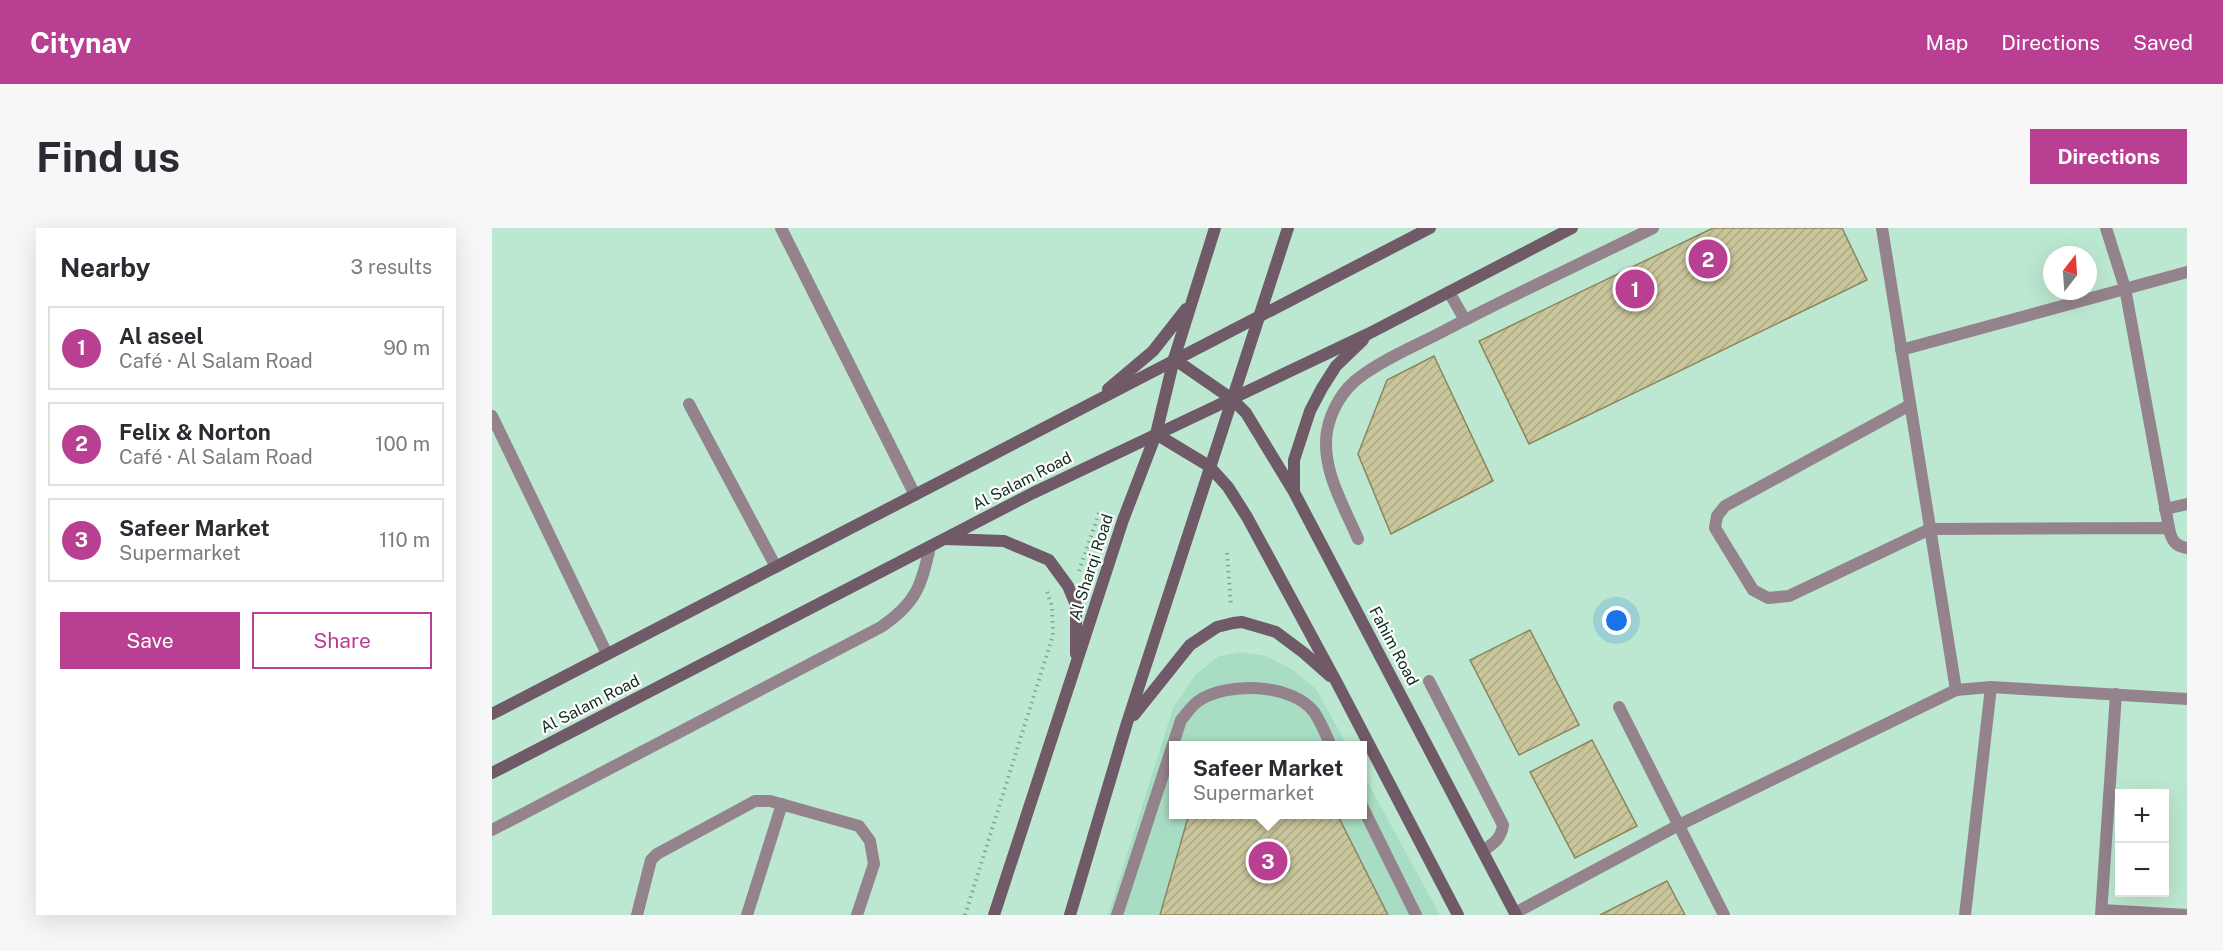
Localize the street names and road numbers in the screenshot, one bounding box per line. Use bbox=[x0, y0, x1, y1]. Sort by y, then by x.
street label: Al Salam Road bbox=[969, 448, 1075, 514]
street label: Al Sharqi Road bbox=[1065, 512, 1117, 622]
street label: Fahim Road bbox=[1365, 603, 1423, 689]
street label: Al Salam Road bbox=[537, 671, 643, 737]

